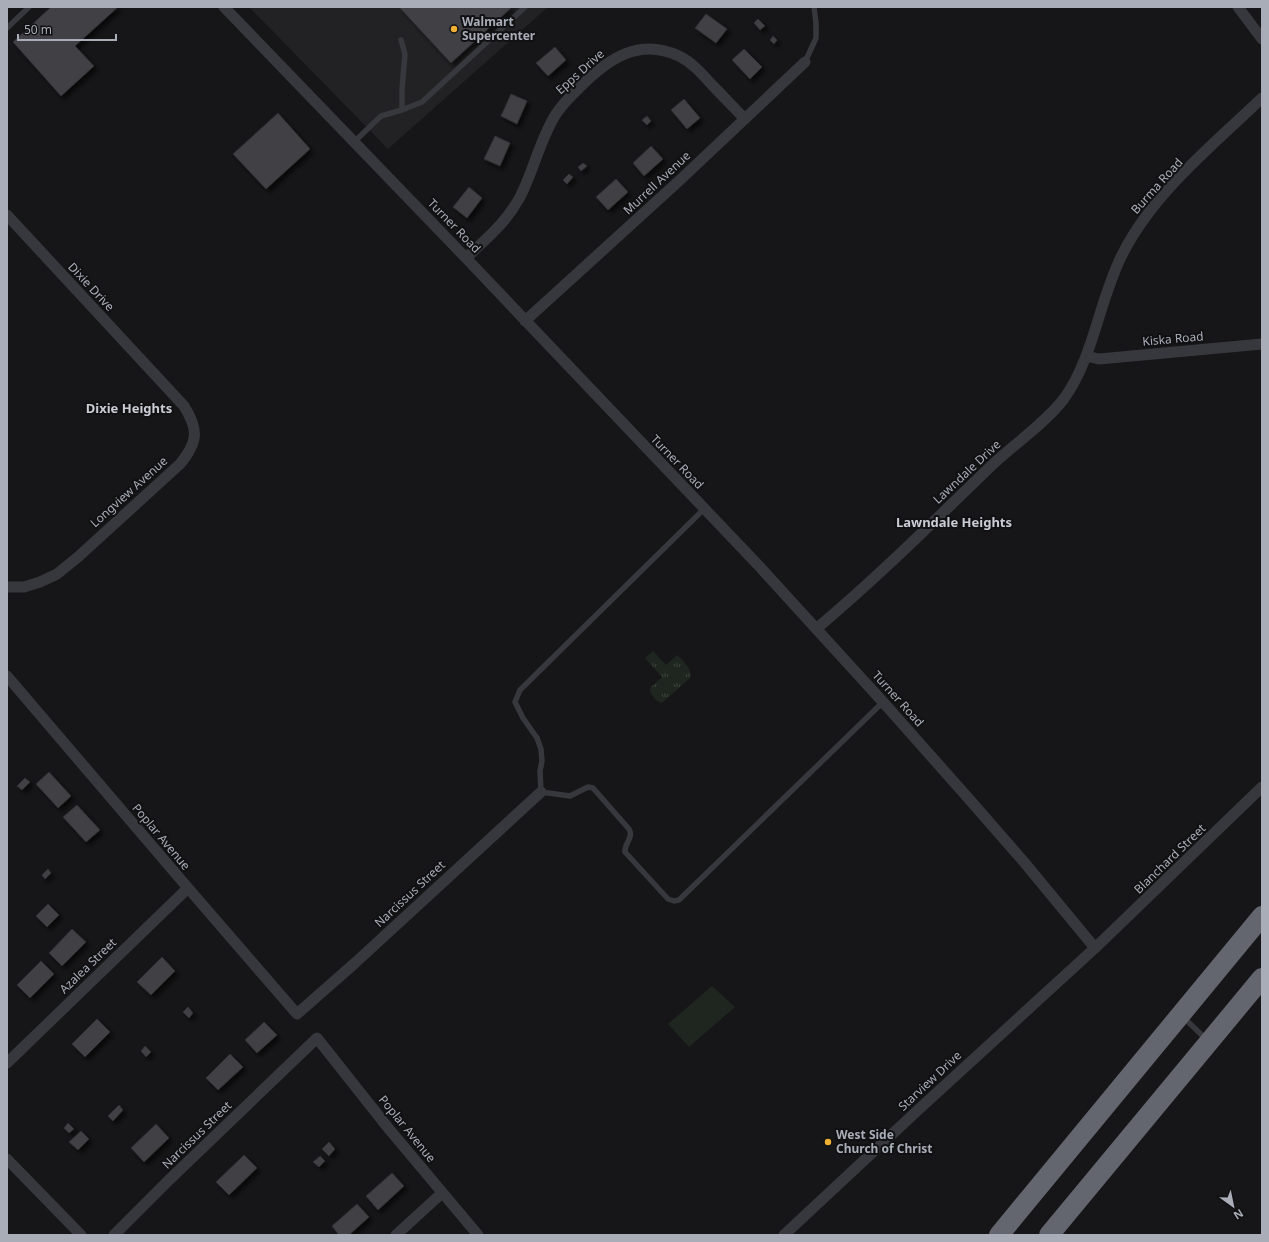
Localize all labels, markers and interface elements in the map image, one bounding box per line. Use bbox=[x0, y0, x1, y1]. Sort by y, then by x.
place label: Walmart Supercenter bbox=[462, 13, 536, 44]
scale bar bbox=[18, 16, 116, 42]
text: 50 m bbox=[24, 21, 52, 38]
marker: Walmart Supercenter bbox=[449, 24, 459, 34]
street label: Epps Drive bbox=[552, 45, 608, 98]
street label: Murrell Avenue bbox=[619, 147, 694, 218]
street label: Burma Road bbox=[1127, 154, 1186, 217]
street label: Turner Road bbox=[424, 195, 485, 257]
street label: Dixie Drive bbox=[64, 259, 118, 315]
street label: Kiska Road bbox=[1142, 327, 1204, 350]
district label: Dixie Heights bbox=[86, 399, 172, 417]
street label: Turner Road bbox=[647, 431, 708, 493]
street label: Lawndale Drive bbox=[929, 436, 1004, 507]
street label: Longview Avenue bbox=[86, 452, 171, 531]
district label: Lawndale Heights bbox=[896, 513, 1012, 531]
street label: Turner Road bbox=[869, 667, 928, 730]
street label: Poplar Avenue bbox=[129, 800, 194, 874]
street label: Blanchard Street bbox=[1130, 820, 1210, 897]
street label: Narcissus Street bbox=[371, 856, 449, 931]
street label: Azalea Street bbox=[55, 934, 120, 997]
street label: Starview Drive bbox=[894, 1047, 965, 1114]
street label: Poplar Avenue bbox=[375, 1091, 440, 1166]
street label: Narcissus Street bbox=[158, 1097, 236, 1172]
place label: West Side Church of Christ bbox=[836, 1126, 933, 1157]
marker: West Side Church of Christ bbox=[823, 1137, 833, 1147]
north arrow bbox=[1213, 1186, 1253, 1226]
text: N bbox=[1231, 1206, 1247, 1224]

